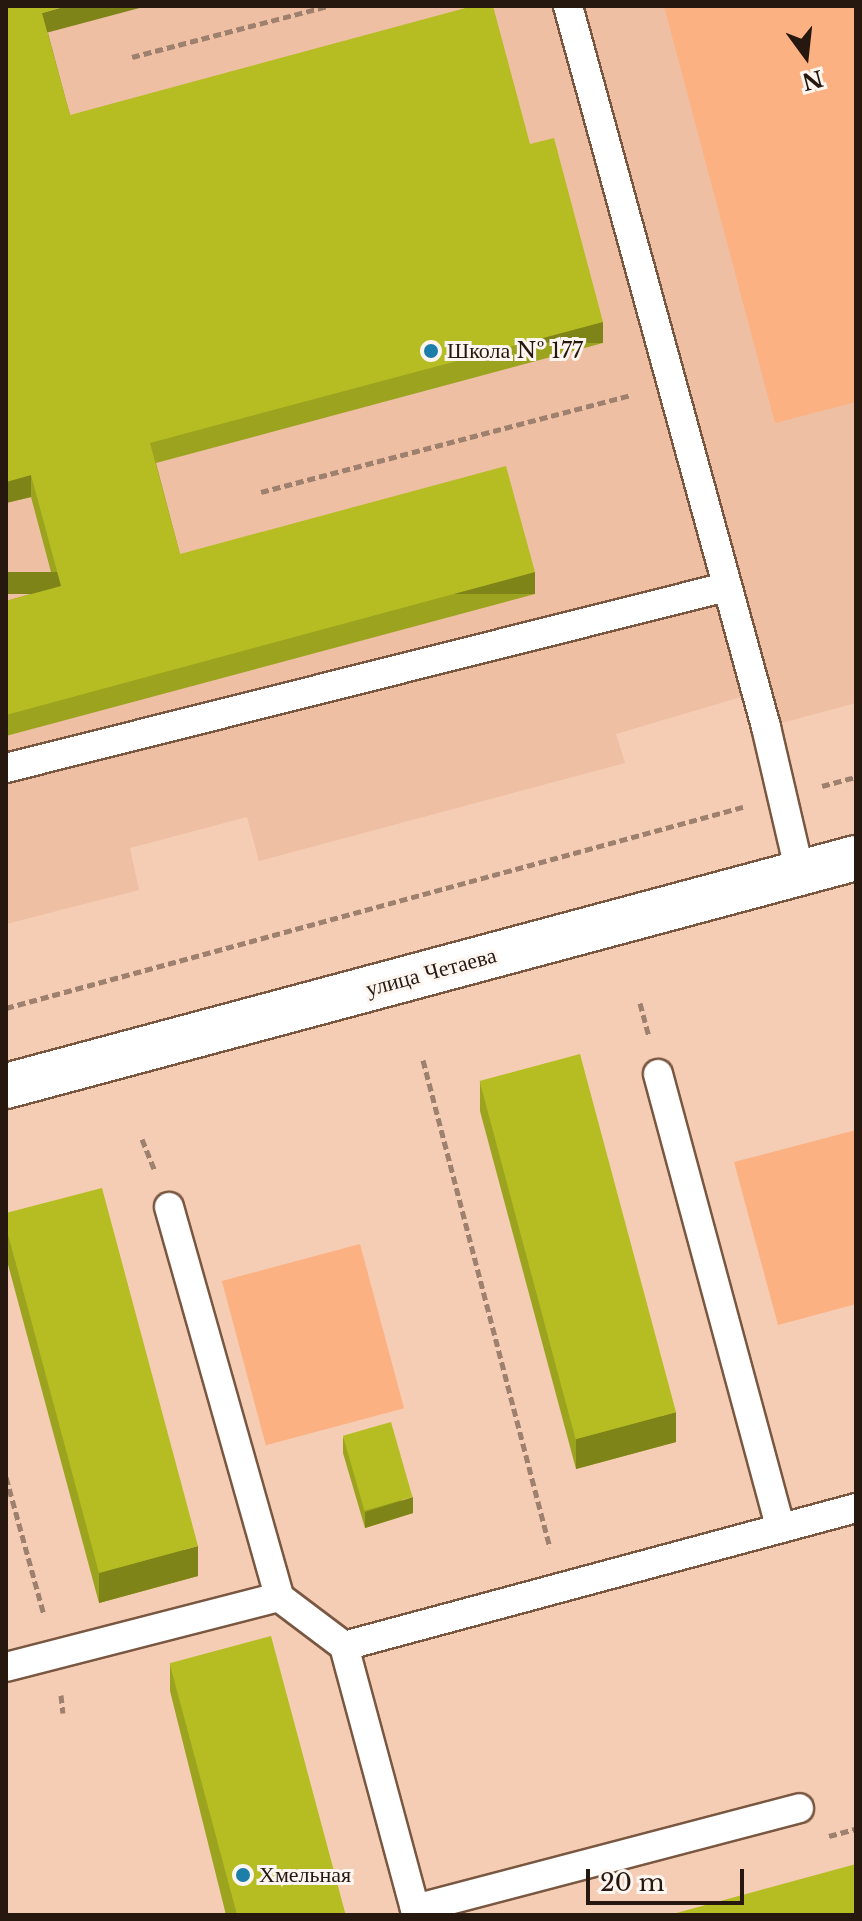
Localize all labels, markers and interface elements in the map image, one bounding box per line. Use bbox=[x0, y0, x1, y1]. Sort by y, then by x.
north arrow bbox=[766, 16, 846, 96]
text: N bbox=[799, 64, 826, 95]
place label: Школа № 177 bbox=[447, 338, 583, 364]
marker: Школа № 177 bbox=[422, 342, 440, 360]
street label: улица Четаева bbox=[363, 942, 499, 1002]
scale bar bbox=[590, 1853, 748, 1903]
place label: Хмельная bbox=[259, 1862, 351, 1888]
marker: Хмельная bbox=[234, 1866, 252, 1884]
text: 20 m bbox=[600, 1868, 665, 1897]

